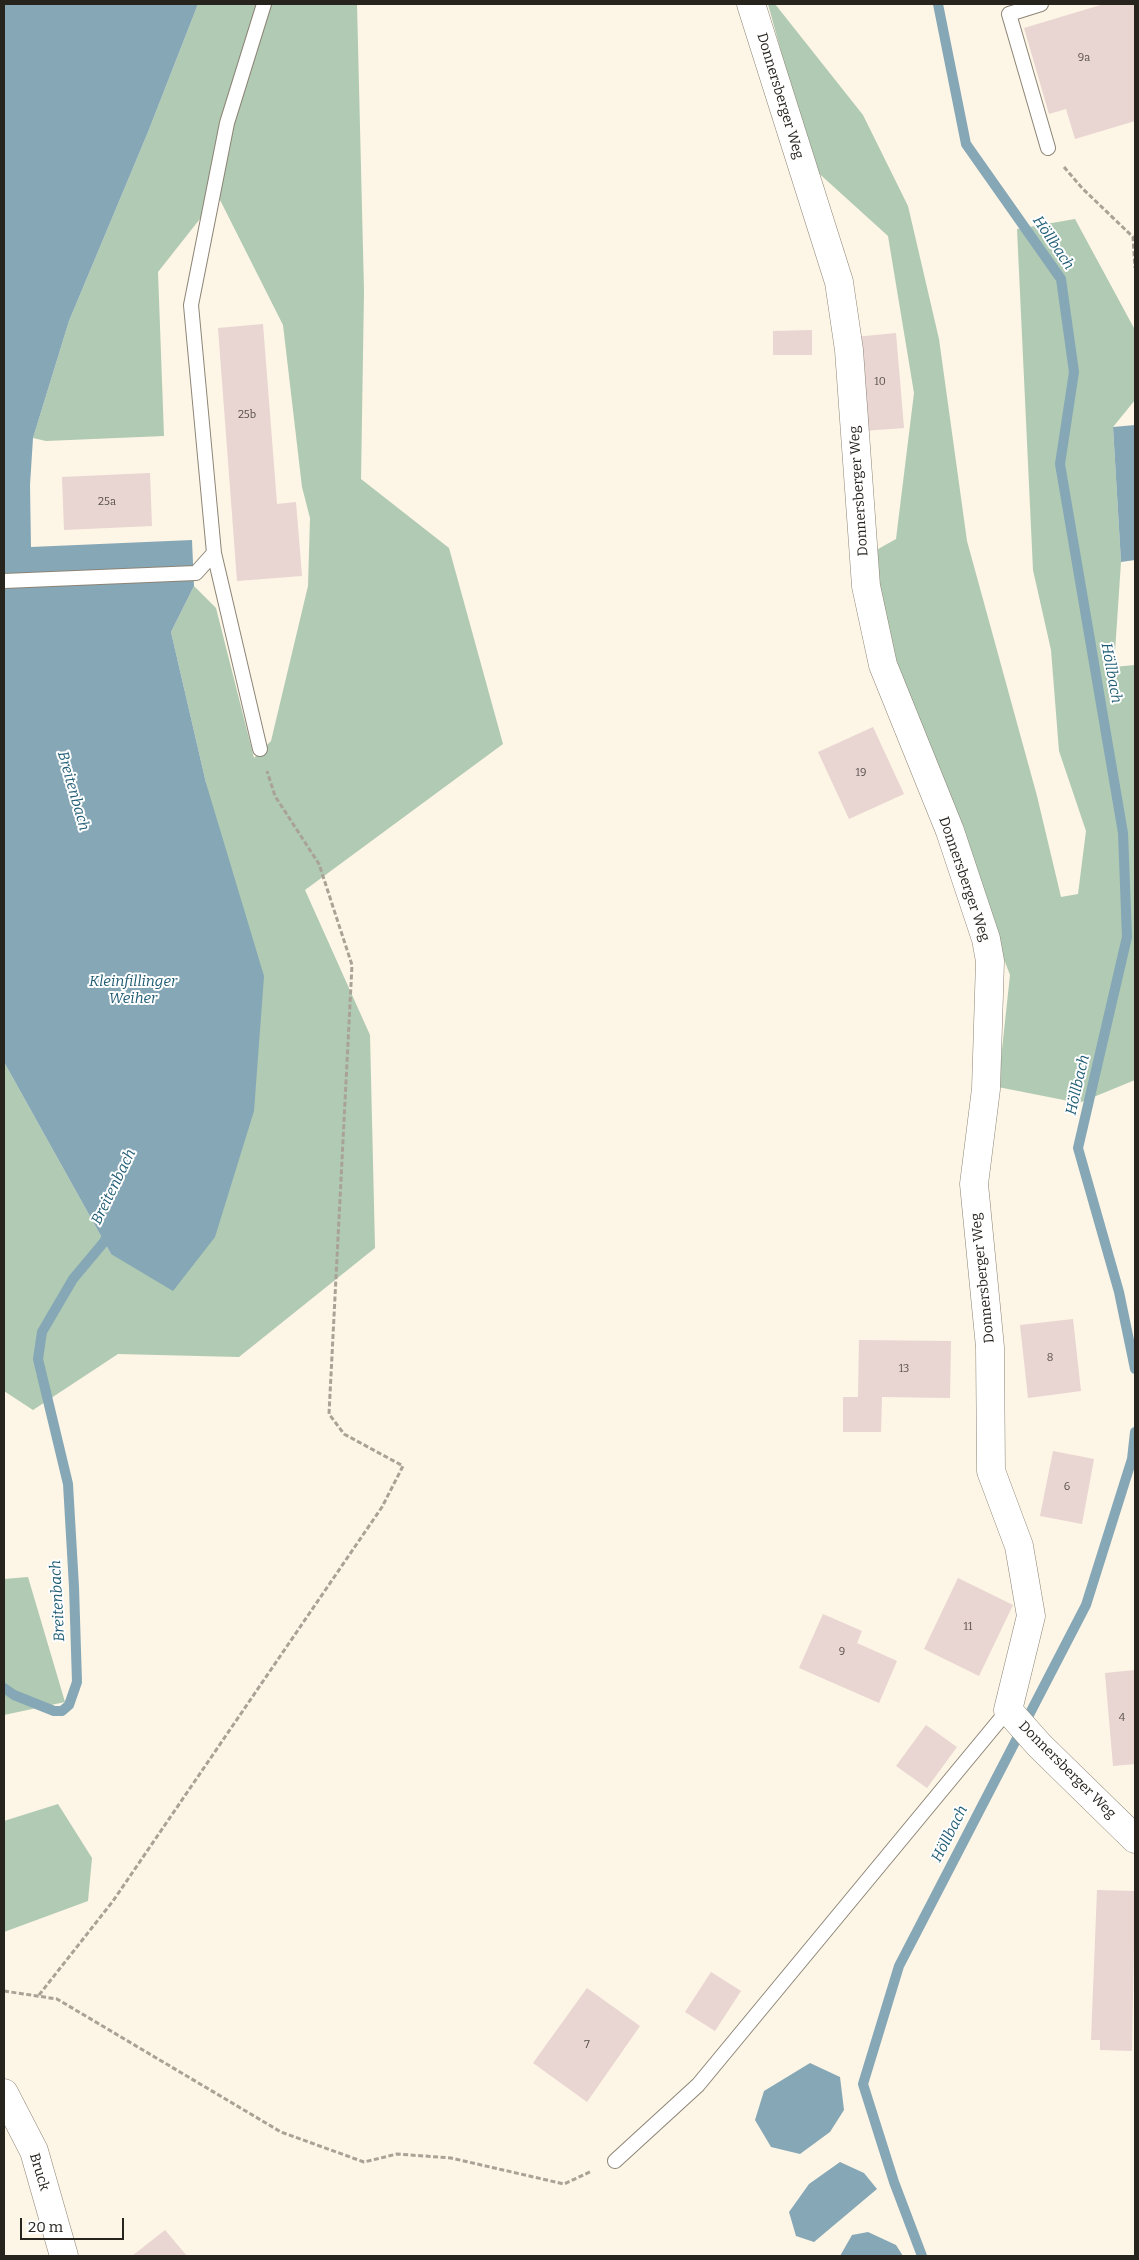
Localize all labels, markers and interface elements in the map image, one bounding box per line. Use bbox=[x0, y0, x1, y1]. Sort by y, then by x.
street label: Donnersberger Weg bbox=[753, 31, 807, 161]
house number: 9a bbox=[1078, 51, 1090, 65]
water label: Höllbach bbox=[1028, 213, 1078, 273]
house number: 10 bbox=[874, 375, 886, 389]
house number: 25b bbox=[238, 408, 256, 422]
street label: Donnersberger Weg bbox=[846, 425, 872, 557]
house number: 25a bbox=[98, 495, 116, 509]
water label: Höllbach bbox=[1097, 641, 1125, 705]
water label: Breitenbach bbox=[53, 749, 93, 833]
house number: 19 bbox=[856, 766, 866, 780]
street label: Donnersberger Weg bbox=[935, 814, 993, 944]
water label: Kleinfillinger Weiher bbox=[89, 973, 177, 1008]
water label: Höllbach bbox=[1062, 1053, 1094, 1117]
water label: Breitenbach bbox=[88, 1146, 140, 1228]
street label: Donnersberger Weg bbox=[968, 1212, 998, 1344]
house number: 8 bbox=[1047, 1351, 1053, 1365]
house number: 13 bbox=[899, 1362, 909, 1376]
house number: 6 bbox=[1064, 1480, 1070, 1494]
water label: Breitenbach bbox=[47, 1560, 69, 1642]
house number: 11 bbox=[964, 1620, 972, 1634]
house number: 9 bbox=[839, 1645, 845, 1659]
house number: 4 bbox=[1119, 1711, 1125, 1725]
street label: Donnersberger Weg bbox=[1015, 1718, 1119, 1822]
water label: Höllbach bbox=[928, 1803, 972, 1865]
house number: 7 bbox=[584, 2038, 590, 2052]
street label: Bruck bbox=[25, 2151, 53, 2193]
scale bar bbox=[22, 2208, 126, 2240]
text: 20 m bbox=[28, 2218, 63, 2236]

